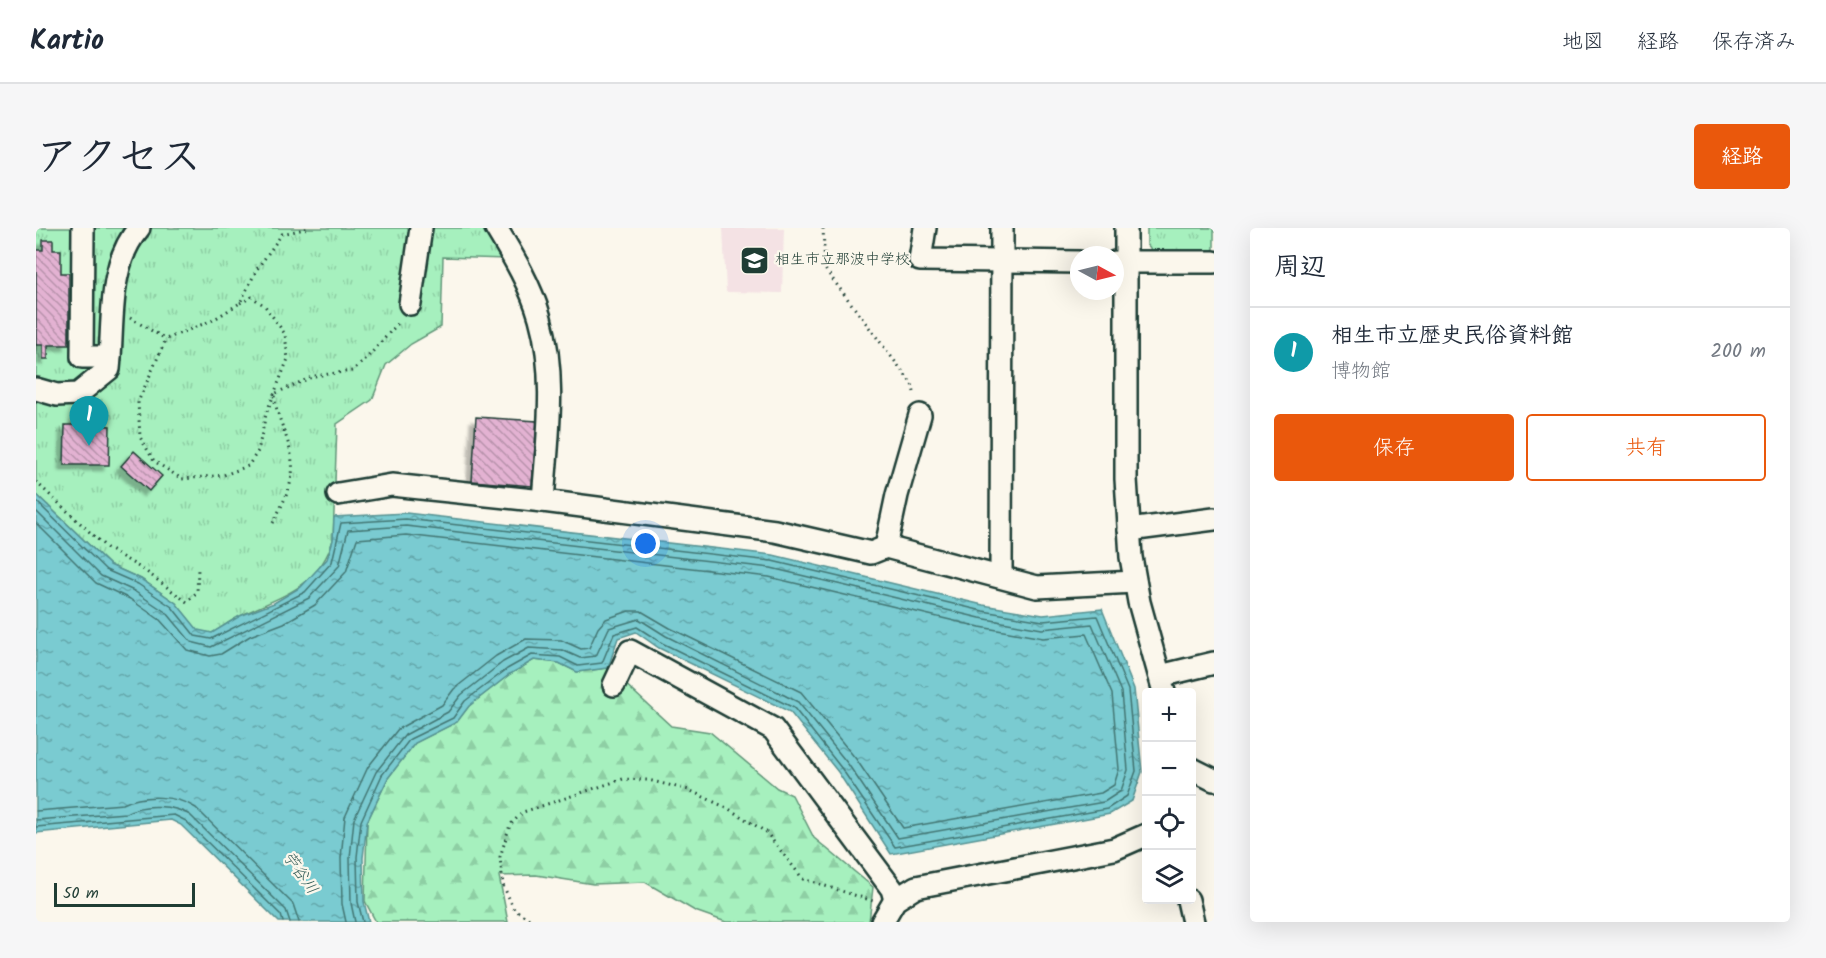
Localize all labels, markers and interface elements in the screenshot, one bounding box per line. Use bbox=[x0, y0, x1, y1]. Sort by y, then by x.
text: Kartio bbox=[30, 19, 104, 64]
text: 地図 bbox=[1562, 26, 1604, 59]
text: 経路 bbox=[1637, 26, 1679, 59]
text: 保存済み bbox=[1712, 26, 1796, 59]
button: 経路 bbox=[1694, 124, 1790, 189]
text: アクセス bbox=[36, 125, 201, 192]
school or university icon: 相生市立那波中学校 bbox=[738, 244, 770, 276]
north arrow bbox=[1070, 246, 1124, 300]
text: 周辺 bbox=[1274, 247, 1326, 289]
place label: 相生市立那波中学校 bbox=[775, 248, 910, 272]
text: 相生市立歴史民俗資料館 bbox=[1331, 319, 1573, 354]
text: 1 bbox=[1290, 336, 1297, 368]
text: 200 m bbox=[1710, 336, 1766, 368]
text: 博物館 bbox=[1331, 356, 1391, 388]
pin: 1 bbox=[70, 396, 108, 446]
button: 保存 bbox=[1274, 414, 1514, 481]
button: 共有 bbox=[1526, 414, 1766, 481]
your location bbox=[631, 529, 660, 558]
map controls bbox=[1142, 688, 1196, 904]
button: + bbox=[1142, 688, 1196, 742]
button: − bbox=[1142, 742, 1196, 796]
button: locate bbox=[1142, 796, 1196, 850]
water label: 苧谷川 bbox=[276, 846, 324, 900]
button: layers bbox=[1142, 850, 1196, 904]
scale bar bbox=[54, 880, 195, 908]
text: 50 m bbox=[63, 881, 99, 906]

